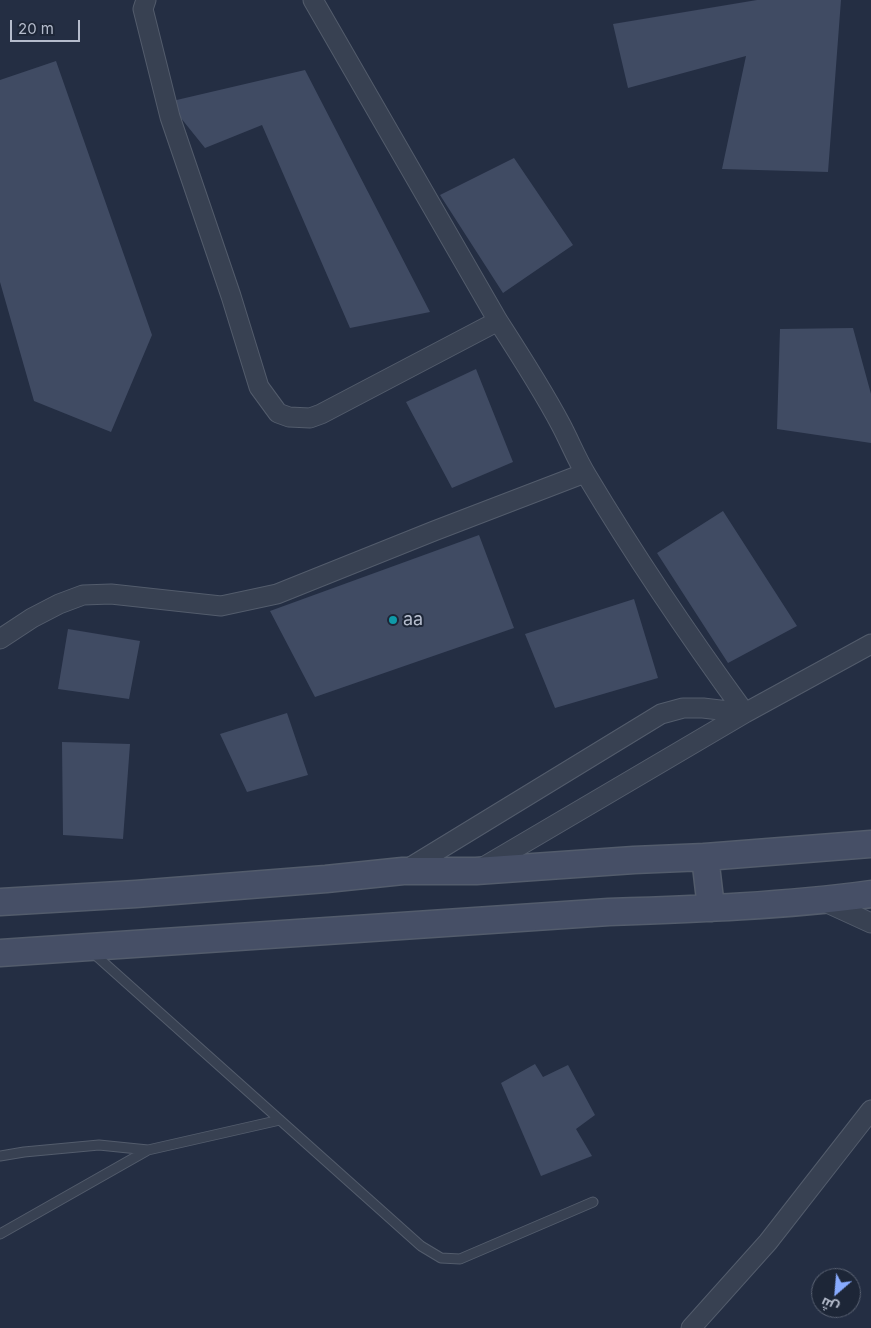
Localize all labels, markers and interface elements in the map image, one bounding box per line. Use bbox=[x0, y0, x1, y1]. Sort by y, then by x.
scale bar bbox=[12, 10, 82, 42]
text: 20 m bbox=[18, 19, 54, 38]
place label: aa bbox=[403, 609, 423, 631]
marker: aa bbox=[387, 614, 399, 626]
north arrow bbox=[811, 1268, 861, 1318]
text: ش bbox=[818, 1294, 841, 1318]

